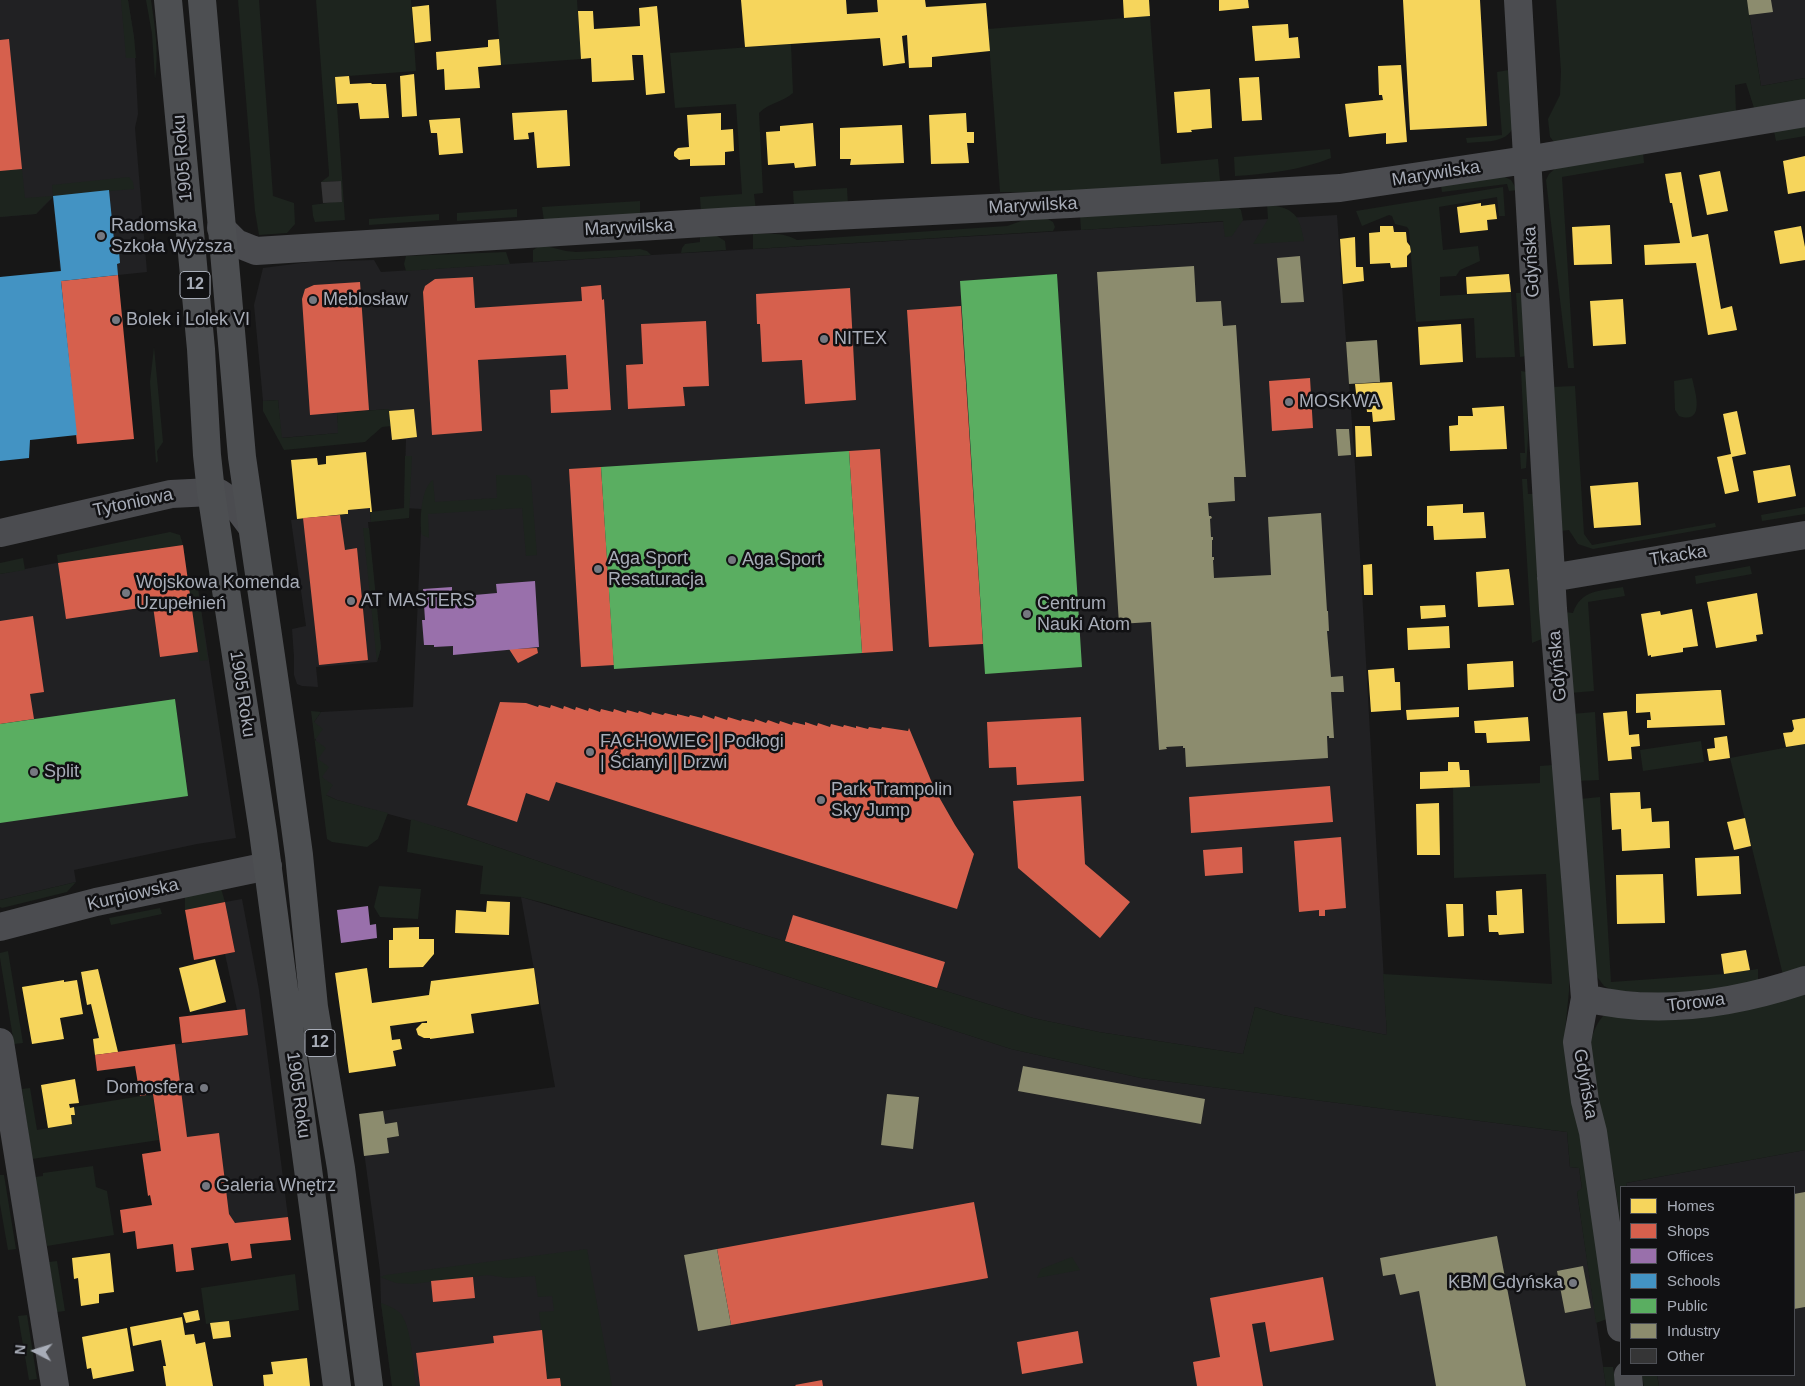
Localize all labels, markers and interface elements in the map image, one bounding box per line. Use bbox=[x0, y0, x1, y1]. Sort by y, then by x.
street label: 1905 Roku bbox=[168, 114, 198, 202]
street label: Marywilska bbox=[1390, 156, 1482, 192]
street label: Marywilska bbox=[988, 193, 1078, 219]
place label: Radomska Szkoła Wyższa bbox=[111, 215, 233, 258]
street label: Marywilska bbox=[584, 215, 674, 241]
street label: Gdyńska bbox=[1519, 226, 1545, 298]
marker: Radomska Szkoła Wyższa bbox=[95, 230, 107, 242]
road number: 12 bbox=[180, 272, 210, 298]
place label: Meblosław bbox=[323, 289, 408, 311]
marker: Meblosław bbox=[307, 294, 319, 306]
place label: Bolek i Lolek VI bbox=[126, 309, 250, 331]
marker: Bolek i Lolek VI bbox=[110, 314, 122, 326]
place label: NITEX bbox=[834, 328, 887, 350]
marker: NITEX bbox=[818, 333, 830, 345]
place label: MOSKWA bbox=[1299, 391, 1380, 413]
marker: MOSKWA bbox=[1283, 396, 1295, 408]
street label: Tytoniowa bbox=[91, 484, 175, 522]
street label: Tkacka bbox=[1648, 541, 1708, 571]
place label: Aga Sport Resaturacja bbox=[608, 548, 704, 590]
place label: Aga Sport bbox=[742, 549, 822, 571]
marker: Aga Sport bbox=[726, 554, 738, 566]
marker: Aga Sport Resaturacja bbox=[592, 563, 604, 575]
place label: Wojskowa Komenda Uzupełnień bbox=[136, 572, 300, 614]
marker: Wojskowa Komenda Uzupełnień bbox=[120, 587, 132, 599]
place label: AT MASTERS bbox=[361, 590, 475, 612]
place label: Centrum Nauki Atom bbox=[1037, 593, 1130, 636]
marker: AT MASTERS bbox=[345, 595, 357, 607]
marker: Centrum Nauki Atom bbox=[1021, 608, 1033, 620]
street label: Gdyńska bbox=[1544, 630, 1572, 702]
street label: 1905 Roku bbox=[225, 649, 259, 739]
place label: FACHOWIEC | Podłogi | Ścianyi | Drzwi bbox=[600, 731, 784, 774]
marker: FACHOWIEC | Podłogi | Ścianyi | Drzwi bbox=[584, 746, 596, 758]
place label: Split bbox=[44, 761, 79, 783]
marker: Split bbox=[28, 766, 40, 778]
place label: Park Trampolin Sky Jump bbox=[831, 779, 952, 822]
marker: Park Trampolin Sky Jump bbox=[815, 794, 827, 806]
street label: Kurpiowska bbox=[85, 874, 181, 916]
street label: Torowa bbox=[1666, 989, 1726, 1017]
road number: 12 bbox=[305, 1030, 335, 1056]
street label: Gdyńska bbox=[1568, 1047, 1602, 1121]
street label: 1905 Roku bbox=[281, 1050, 315, 1140]
place label: Domosfera bbox=[106, 1077, 194, 1099]
marker: Domosfera bbox=[198, 1082, 210, 1094]
place label: Galeria Wnętrz bbox=[216, 1175, 336, 1197]
marker: Galeria Wnętrz bbox=[200, 1180, 212, 1192]
legend bbox=[1620, 1186, 1795, 1376]
text: Homes bbox=[1667, 1197, 1715, 1214]
text: Shops bbox=[1667, 1222, 1710, 1239]
text: Offices bbox=[1667, 1247, 1713, 1264]
place label: KBM Gdyńska bbox=[1448, 1272, 1563, 1294]
text: Schools bbox=[1667, 1272, 1720, 1289]
marker: KBM Gdyńska bbox=[1567, 1277, 1579, 1289]
text: Public bbox=[1667, 1297, 1708, 1314]
text: Industry bbox=[1667, 1322, 1720, 1339]
north arrow bbox=[10, 1326, 60, 1376]
text: N bbox=[12, 1344, 28, 1355]
text: Other bbox=[1667, 1347, 1705, 1364]

